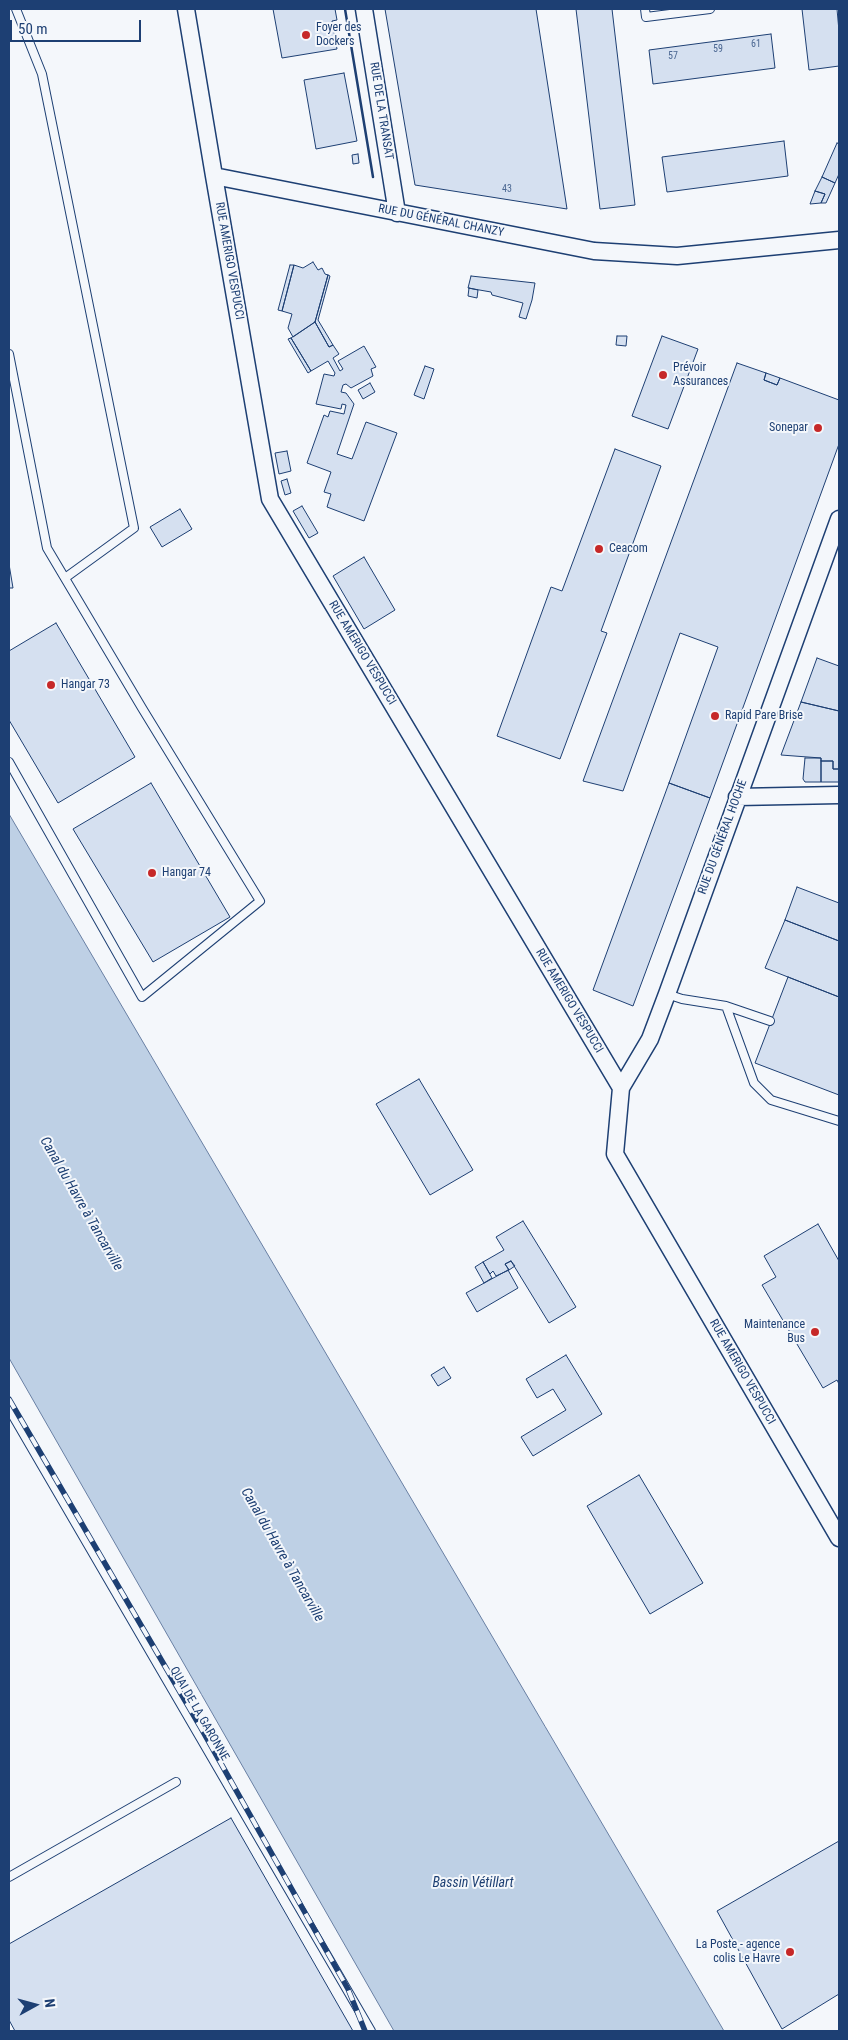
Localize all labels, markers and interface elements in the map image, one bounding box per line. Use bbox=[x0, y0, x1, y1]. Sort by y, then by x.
scale bar bbox=[12, 10, 144, 42]
text: 50 m bbox=[18, 20, 48, 38]
place label: Foyer des Dockers bbox=[316, 21, 362, 49]
marker: Foyer des Dockers bbox=[300, 29, 312, 41]
house number: 61 bbox=[751, 38, 761, 50]
house number: 59 bbox=[713, 43, 723, 55]
house number: 57 bbox=[668, 50, 678, 62]
street label: RUE DE LA TRANSAT bbox=[366, 61, 396, 161]
house number: 43 bbox=[502, 183, 512, 195]
street label: RUE AMERIGO VESPUCCI bbox=[212, 201, 246, 321]
street label: RUE DU GÉNÉRAL CHANZY bbox=[377, 202, 505, 240]
place label: Prévoir Assurances bbox=[673, 361, 728, 389]
marker: Prévoir Assurances bbox=[657, 369, 669, 381]
place label: Sonepar bbox=[769, 421, 808, 435]
marker: Sonepar bbox=[812, 422, 824, 434]
place label: Ceacom bbox=[609, 542, 648, 556]
marker: Ceacom bbox=[593, 543, 605, 555]
street label: RUE AMERIGO VESPUCCI bbox=[325, 598, 399, 708]
place label: Hangar 73 bbox=[61, 678, 110, 692]
marker: Hangar 73 bbox=[45, 679, 57, 691]
place label: Rapid Pare Brise bbox=[725, 709, 803, 723]
marker: Rapid Pare Brise bbox=[709, 710, 721, 722]
street label: RUE DU GÉNÉRAL HOCHE bbox=[696, 778, 750, 896]
place label: Hangar 74 bbox=[162, 866, 211, 880]
marker: Hangar 74 bbox=[146, 867, 158, 879]
street label: RUE AMERIGO VESPUCCI bbox=[532, 946, 606, 1056]
water label: Canal du Havre à Tancarville bbox=[36, 1134, 126, 1274]
street label: RUE AMERIGO VESPUCCI bbox=[706, 1317, 778, 1427]
place label: Maintenance Bus bbox=[744, 1318, 805, 1346]
marker: Maintenance Bus bbox=[809, 1326, 821, 1338]
water label: Canal du Havre à Tancarville bbox=[237, 1485, 327, 1625]
street label: QUAI DE LA GARONNE bbox=[166, 1665, 232, 1763]
water label: Bassin Vétillart bbox=[432, 1875, 514, 1891]
place label: La Poste - agence colis Le Havre bbox=[696, 1938, 780, 1966]
marker: La Poste - agence colis Le Havre bbox=[784, 1946, 796, 1958]
north arrow bbox=[10, 1980, 60, 2030]
text: N bbox=[41, 1998, 58, 2008]

